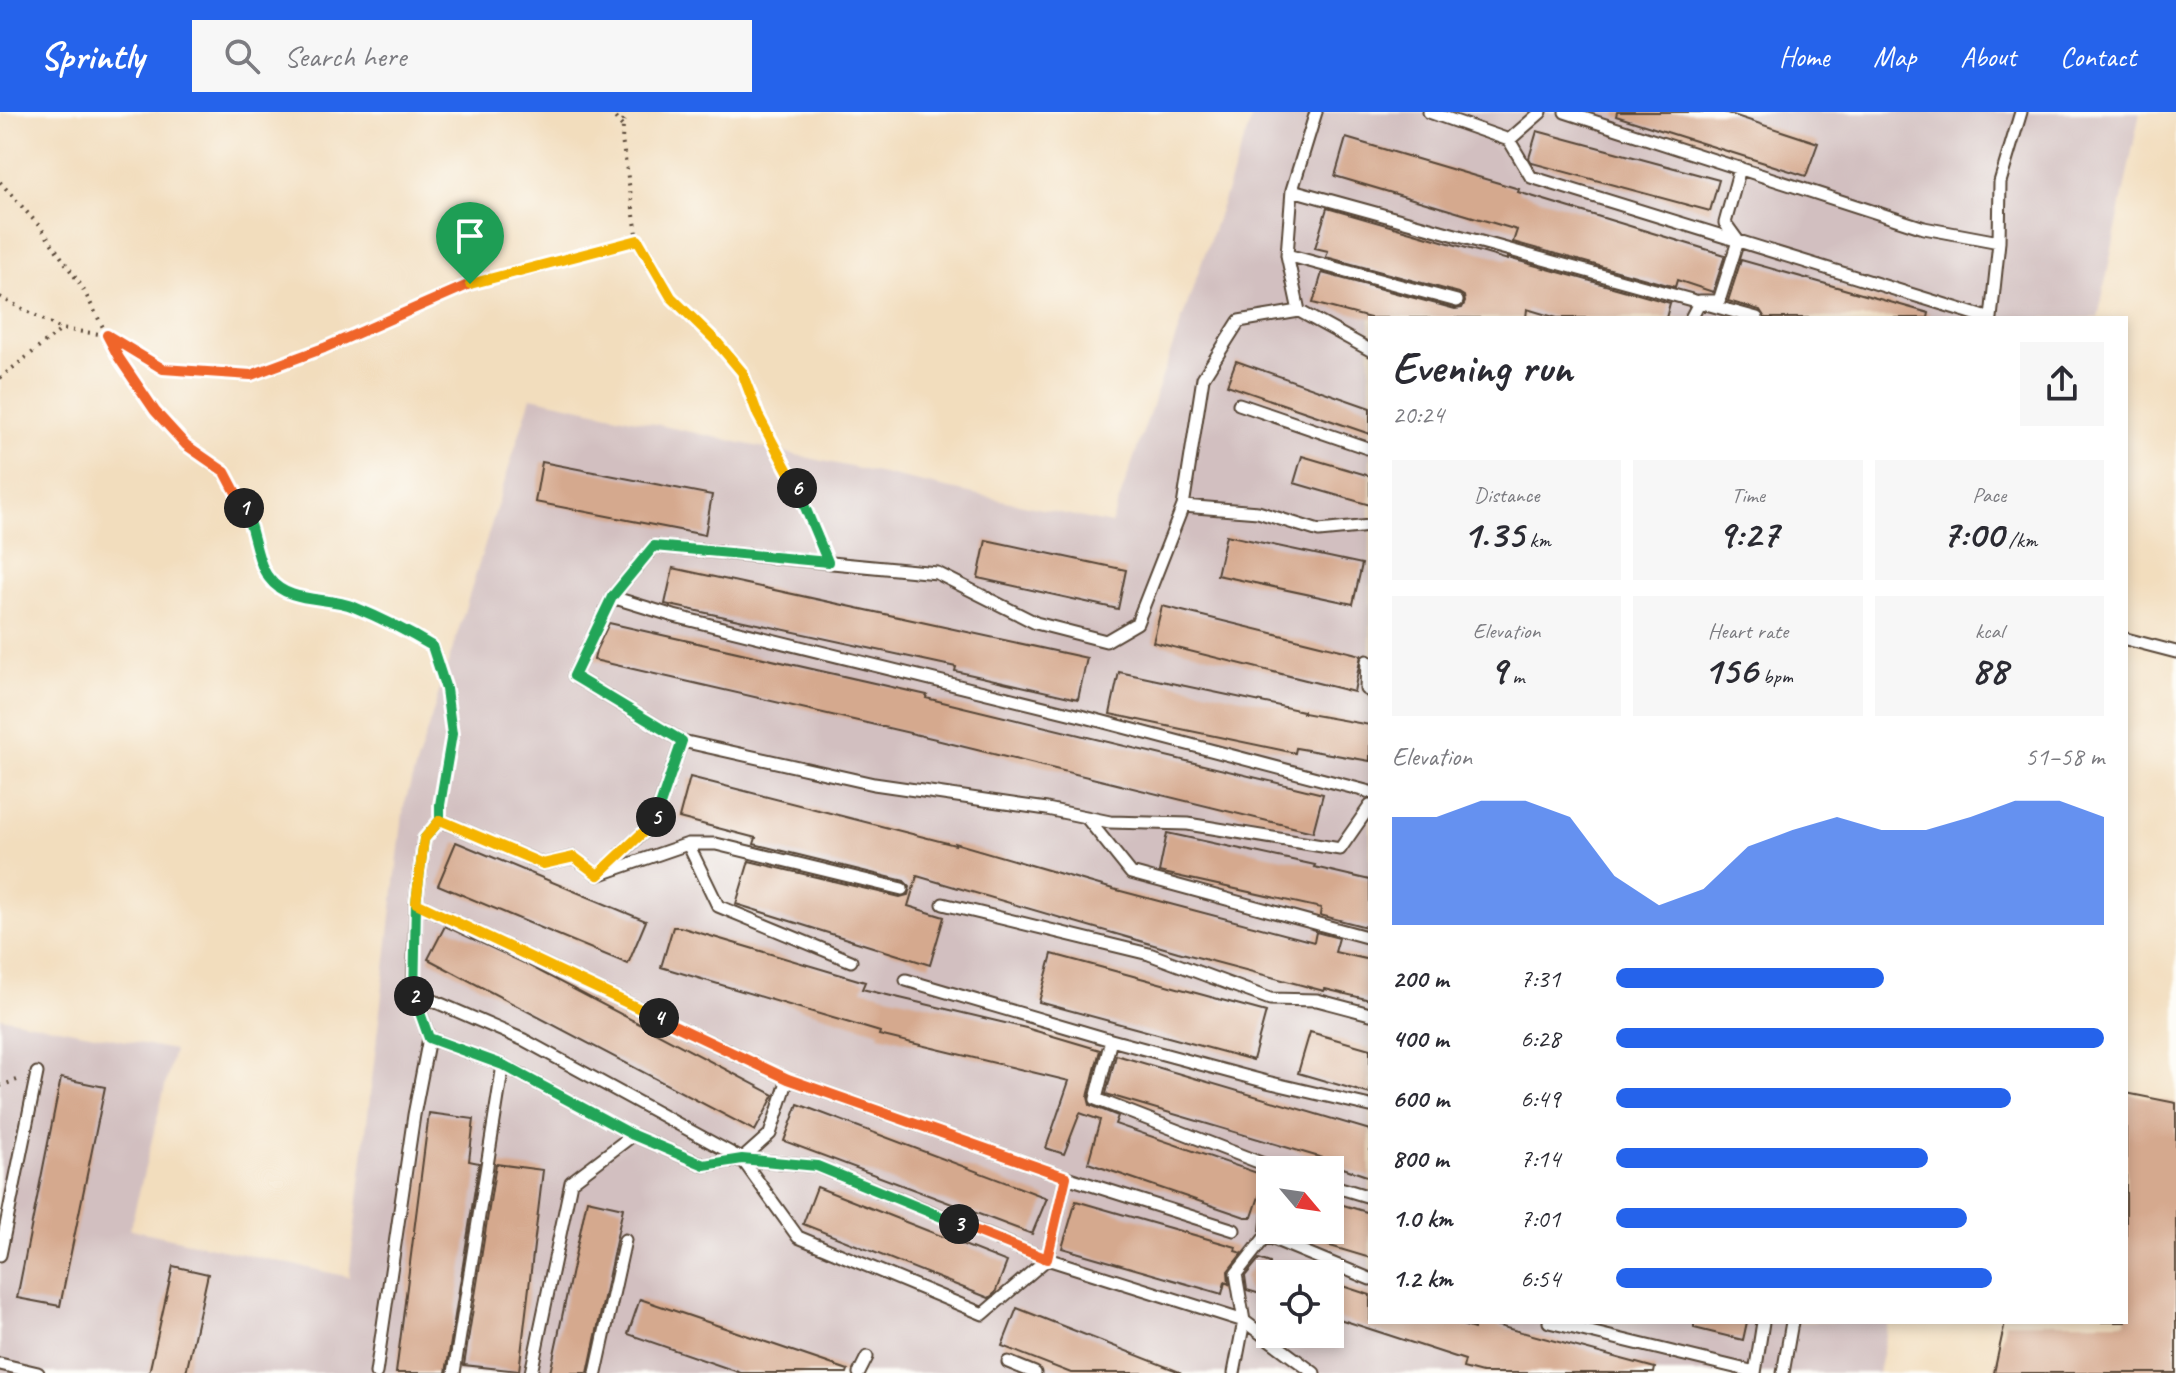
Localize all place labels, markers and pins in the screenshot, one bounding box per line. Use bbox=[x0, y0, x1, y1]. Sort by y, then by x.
pin bbox=[436, 202, 504, 284]
pin: 6 bbox=[777, 468, 817, 508]
pin: 1 bbox=[224, 488, 264, 528]
pin: 5 bbox=[636, 797, 676, 837]
pin: 2 bbox=[394, 976, 434, 1016]
pin: 4 bbox=[639, 998, 679, 1038]
pin: 3 bbox=[939, 1204, 979, 1244]

